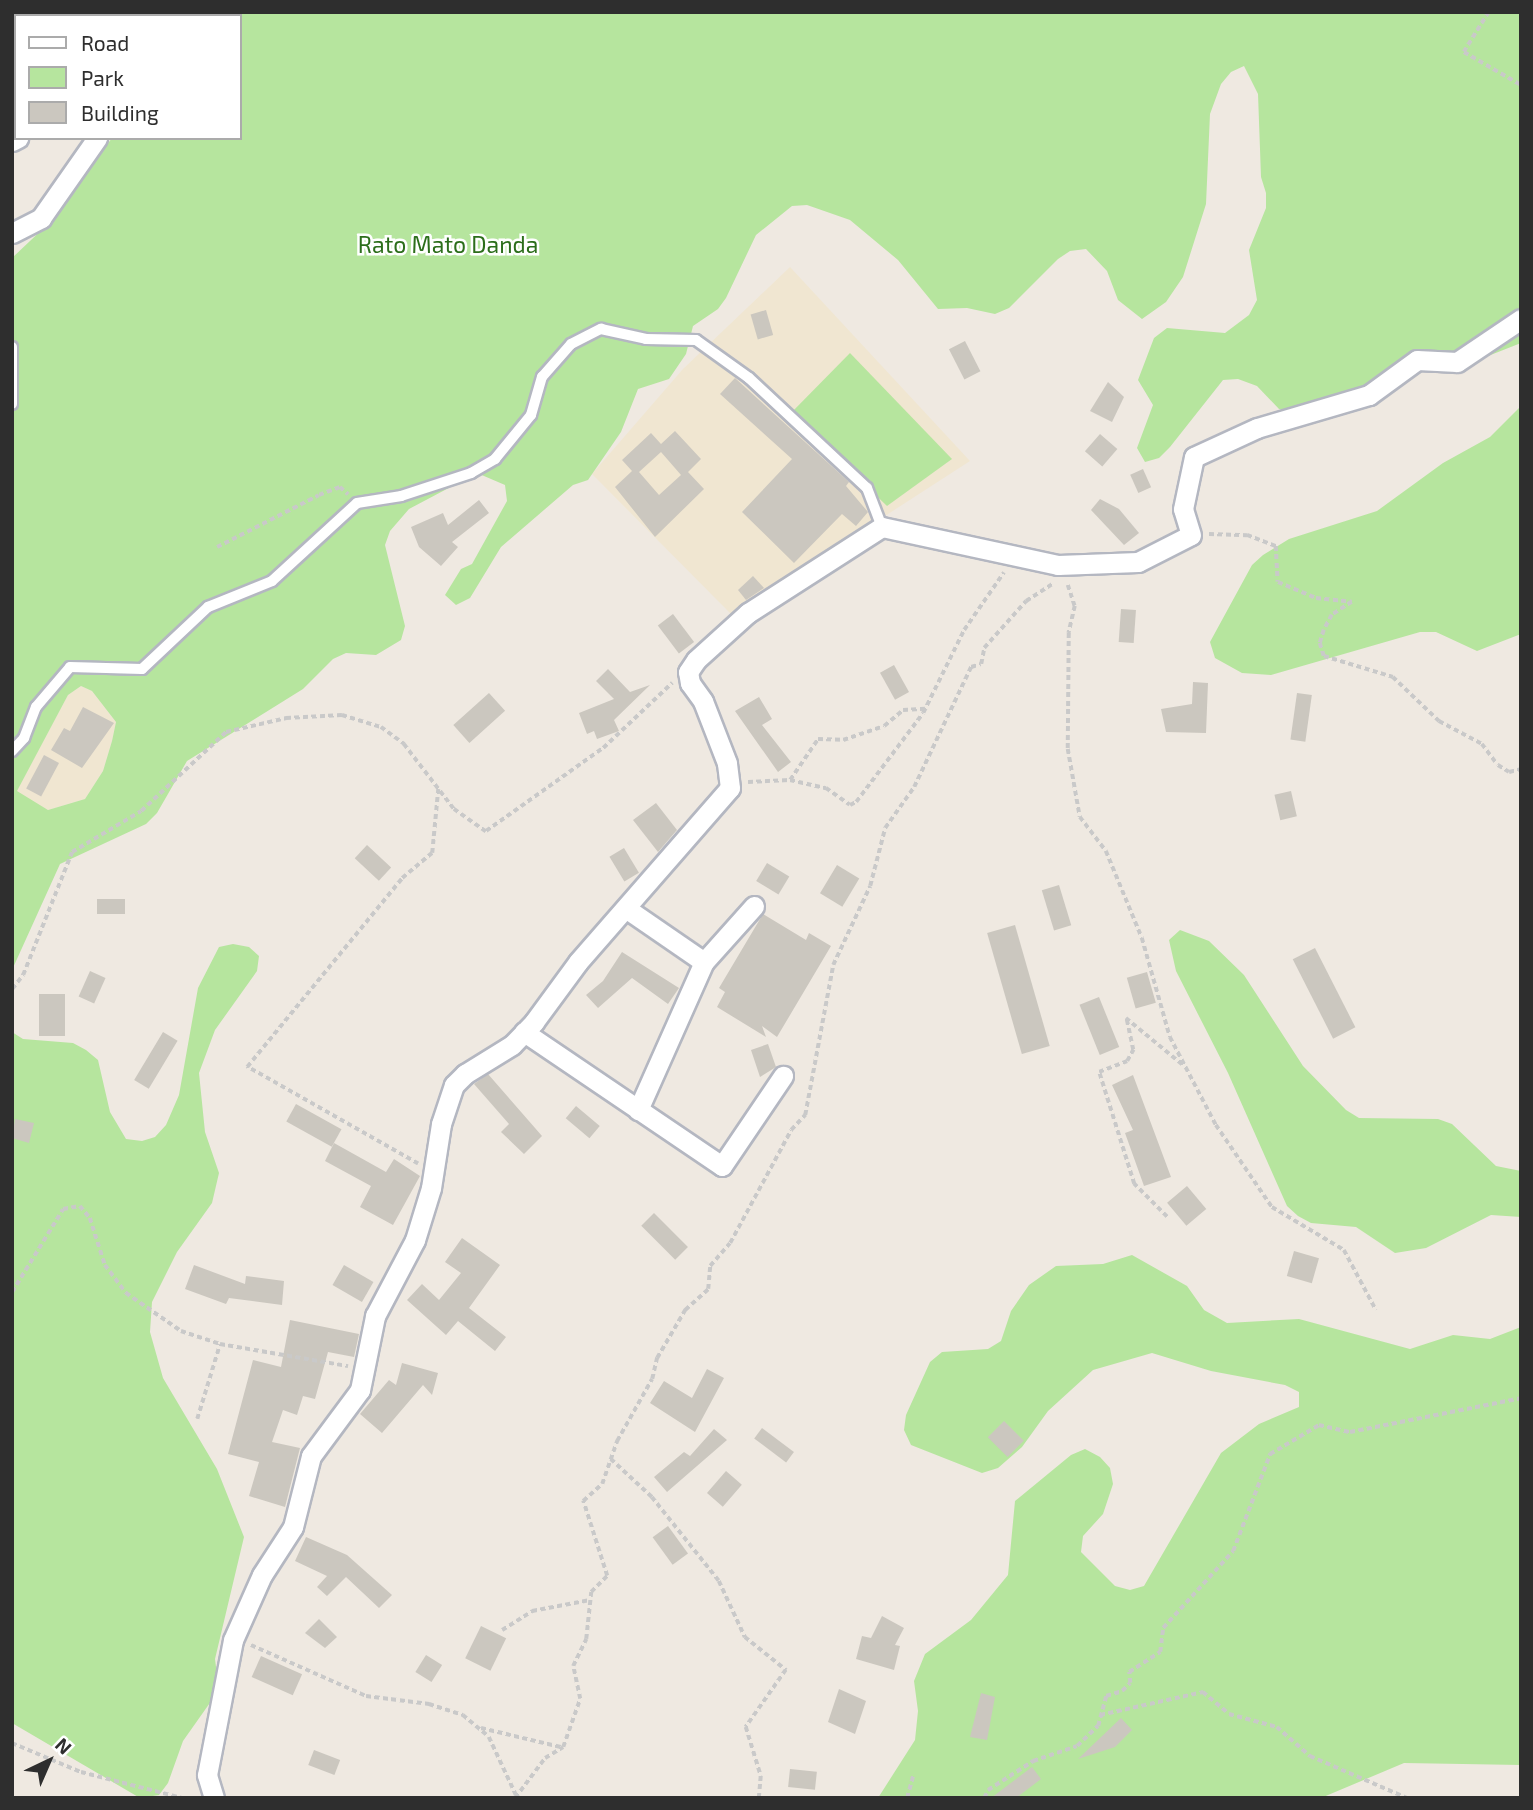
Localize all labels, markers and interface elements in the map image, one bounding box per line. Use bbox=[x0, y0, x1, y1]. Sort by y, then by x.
legend bbox=[14, 14, 242, 140]
text: Road bbox=[81, 30, 129, 55]
text: Park bbox=[81, 65, 124, 90]
text: Building bbox=[81, 100, 159, 125]
park label: Rato Mato Danda bbox=[358, 230, 538, 258]
north arrow bbox=[14, 1726, 84, 1796]
text: N bbox=[51, 1732, 77, 1759]

